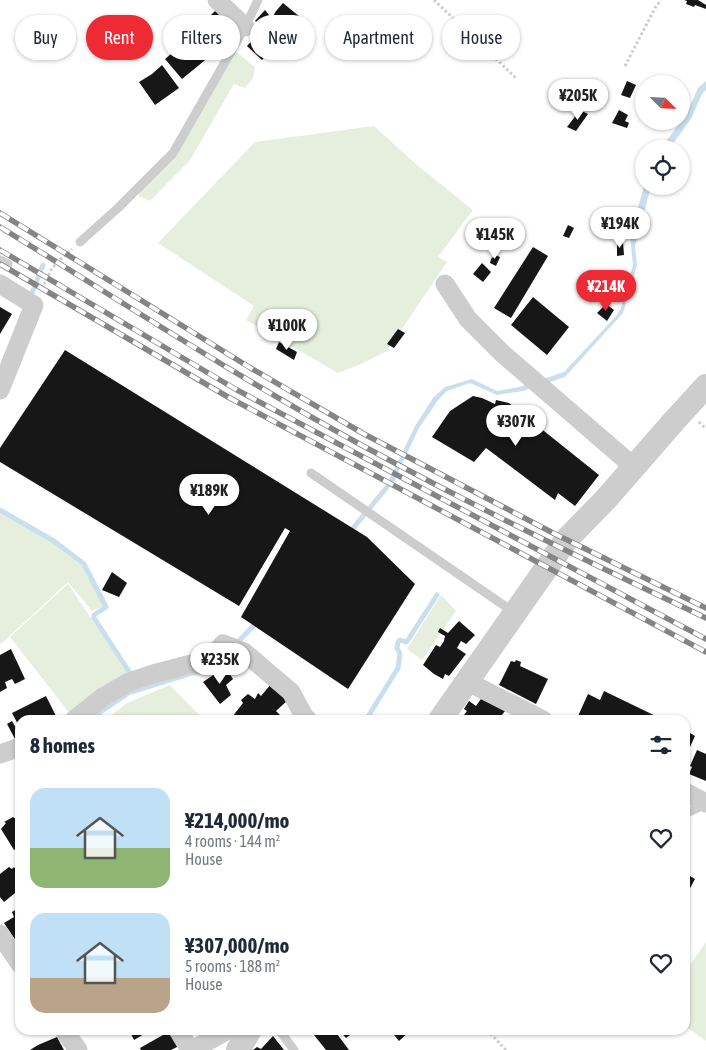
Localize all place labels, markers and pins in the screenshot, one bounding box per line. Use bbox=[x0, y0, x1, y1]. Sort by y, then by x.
pin: ¥205K bbox=[543, 78, 613, 121]
pin: ¥194K bbox=[585, 206, 655, 249]
pin: ¥145K bbox=[460, 218, 530, 260]
pin: ¥214K bbox=[571, 270, 641, 312]
pin: ¥100K bbox=[252, 308, 322, 351]
pin: ¥307K bbox=[481, 404, 551, 447]
pin: ¥189K bbox=[174, 474, 244, 516]
pin: ¥235K bbox=[185, 642, 255, 685]

